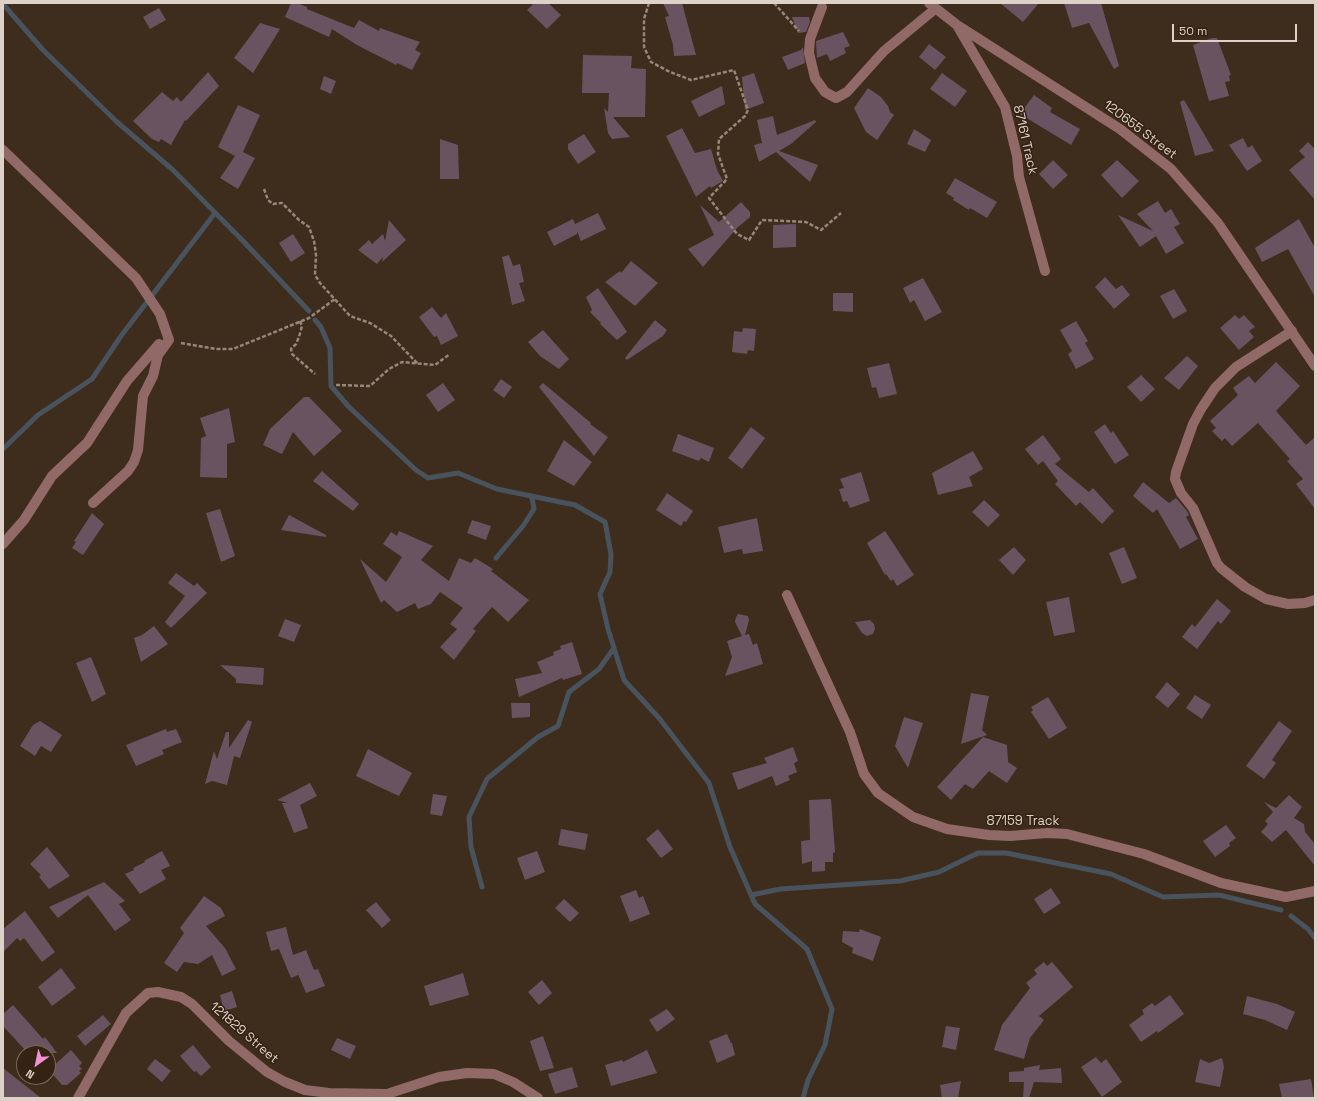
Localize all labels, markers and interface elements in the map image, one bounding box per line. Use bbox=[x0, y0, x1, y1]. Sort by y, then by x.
scale bar bbox=[1174, 16, 1299, 42]
text: 50 m bbox=[1179, 23, 1207, 39]
street label: 120655 Street bbox=[1100, 97, 1180, 163]
street label: 87161 Track bbox=[1009, 104, 1041, 176]
street label: 87159 Track bbox=[986, 813, 1060, 829]
street label: 121829 Street bbox=[207, 999, 281, 1067]
north arrow bbox=[16, 1045, 56, 1085]
text: N bbox=[23, 1066, 37, 1082]

